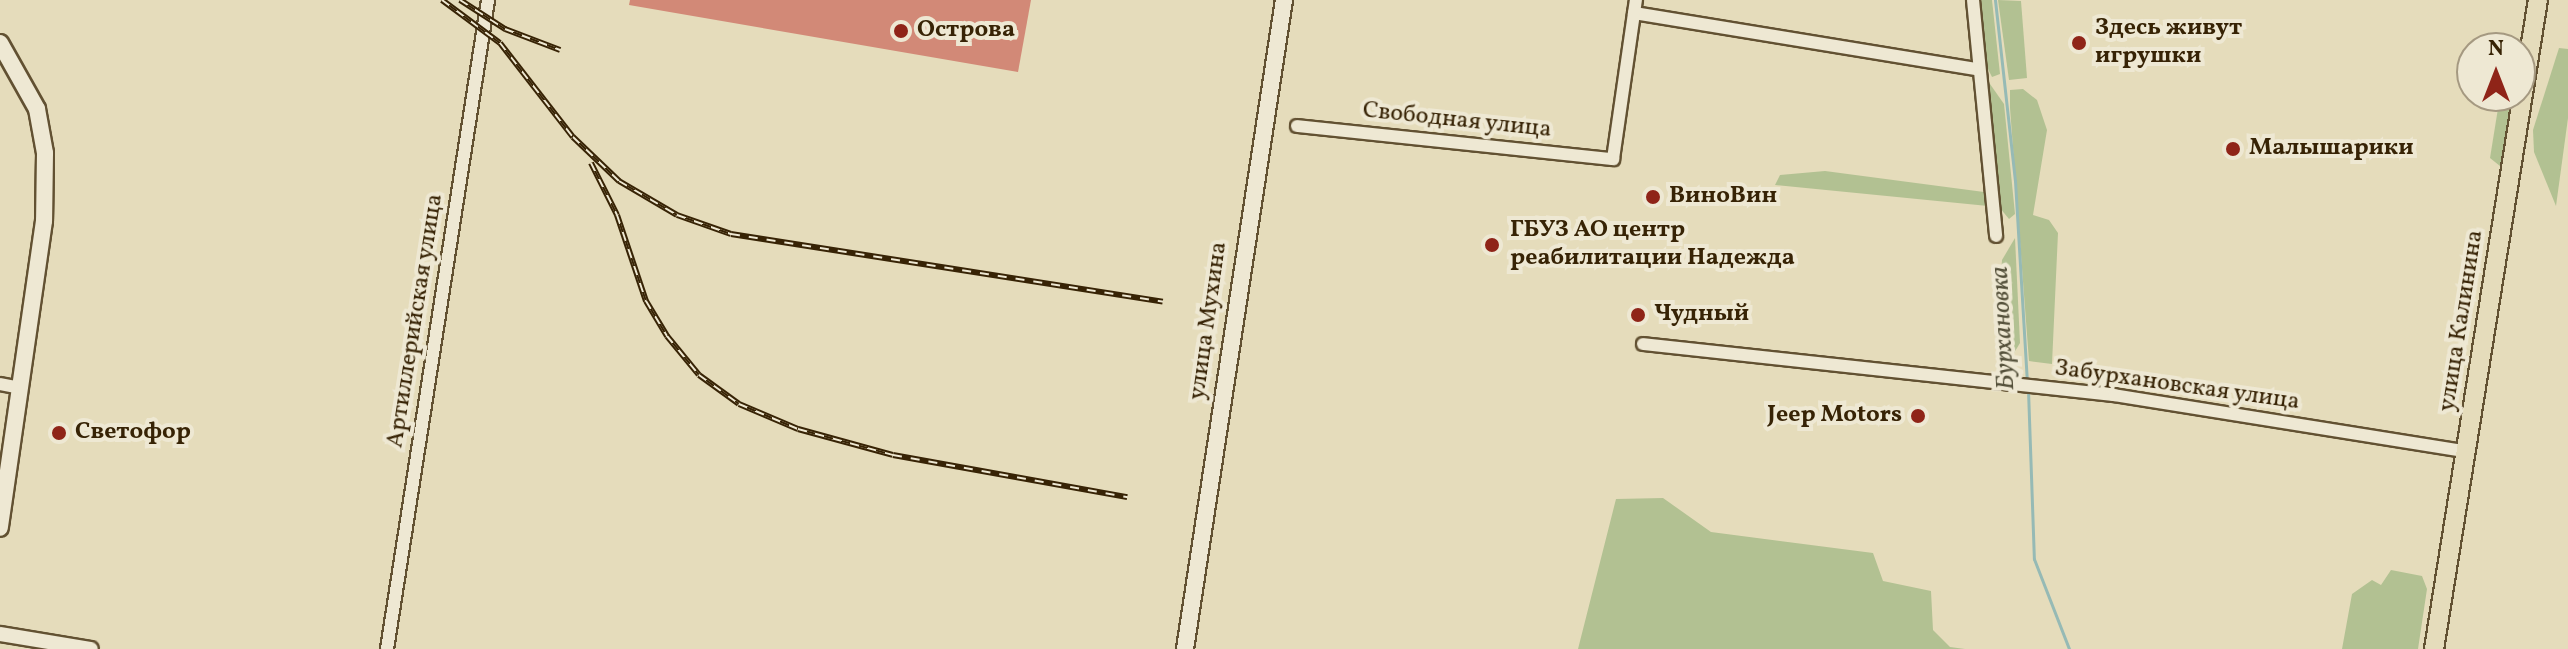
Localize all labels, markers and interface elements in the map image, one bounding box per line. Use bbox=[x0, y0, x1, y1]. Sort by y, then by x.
place label: Здесь живут игрушки bbox=[2095, 15, 2242, 71]
place label: Острова bbox=[917, 17, 1015, 45]
marker: Острова bbox=[892, 22, 910, 40]
north arrow bbox=[2456, 32, 2536, 112]
marker: Здесь живут игрушки bbox=[2070, 34, 2088, 52]
text: N bbox=[2488, 34, 2504, 65]
street label: Свободная улица bbox=[1361, 97, 1553, 145]
place label: Малышарики bbox=[2249, 135, 2414, 163]
marker: Малышарики bbox=[2224, 140, 2242, 158]
place label: ВиноВин bbox=[1669, 183, 1777, 211]
marker: ВиноВин bbox=[1644, 188, 1662, 206]
street label: Артиллерийская улица bbox=[382, 192, 450, 450]
place label: ГБУЗ АО центр реабилитации Надежда bbox=[1510, 217, 1795, 273]
street label: улица Калинина bbox=[2433, 228, 2491, 414]
marker: ГБУЗ АО центр реабилитации Надежда bbox=[1481, 234, 1503, 256]
street label: улица Мухина bbox=[1184, 240, 1234, 402]
water label: Бурхановка bbox=[1985, 265, 2023, 391]
place label: Чудный bbox=[1654, 301, 1749, 329]
marker: Чудный bbox=[1629, 306, 1647, 324]
street label: Забурхановская улица bbox=[2052, 354, 2302, 418]
place label: Jeep Motors bbox=[1767, 402, 1902, 430]
marker: Jeep Motors bbox=[1909, 407, 1927, 425]
place label: Светофор bbox=[75, 419, 191, 447]
marker: Светофор bbox=[50, 424, 68, 442]

